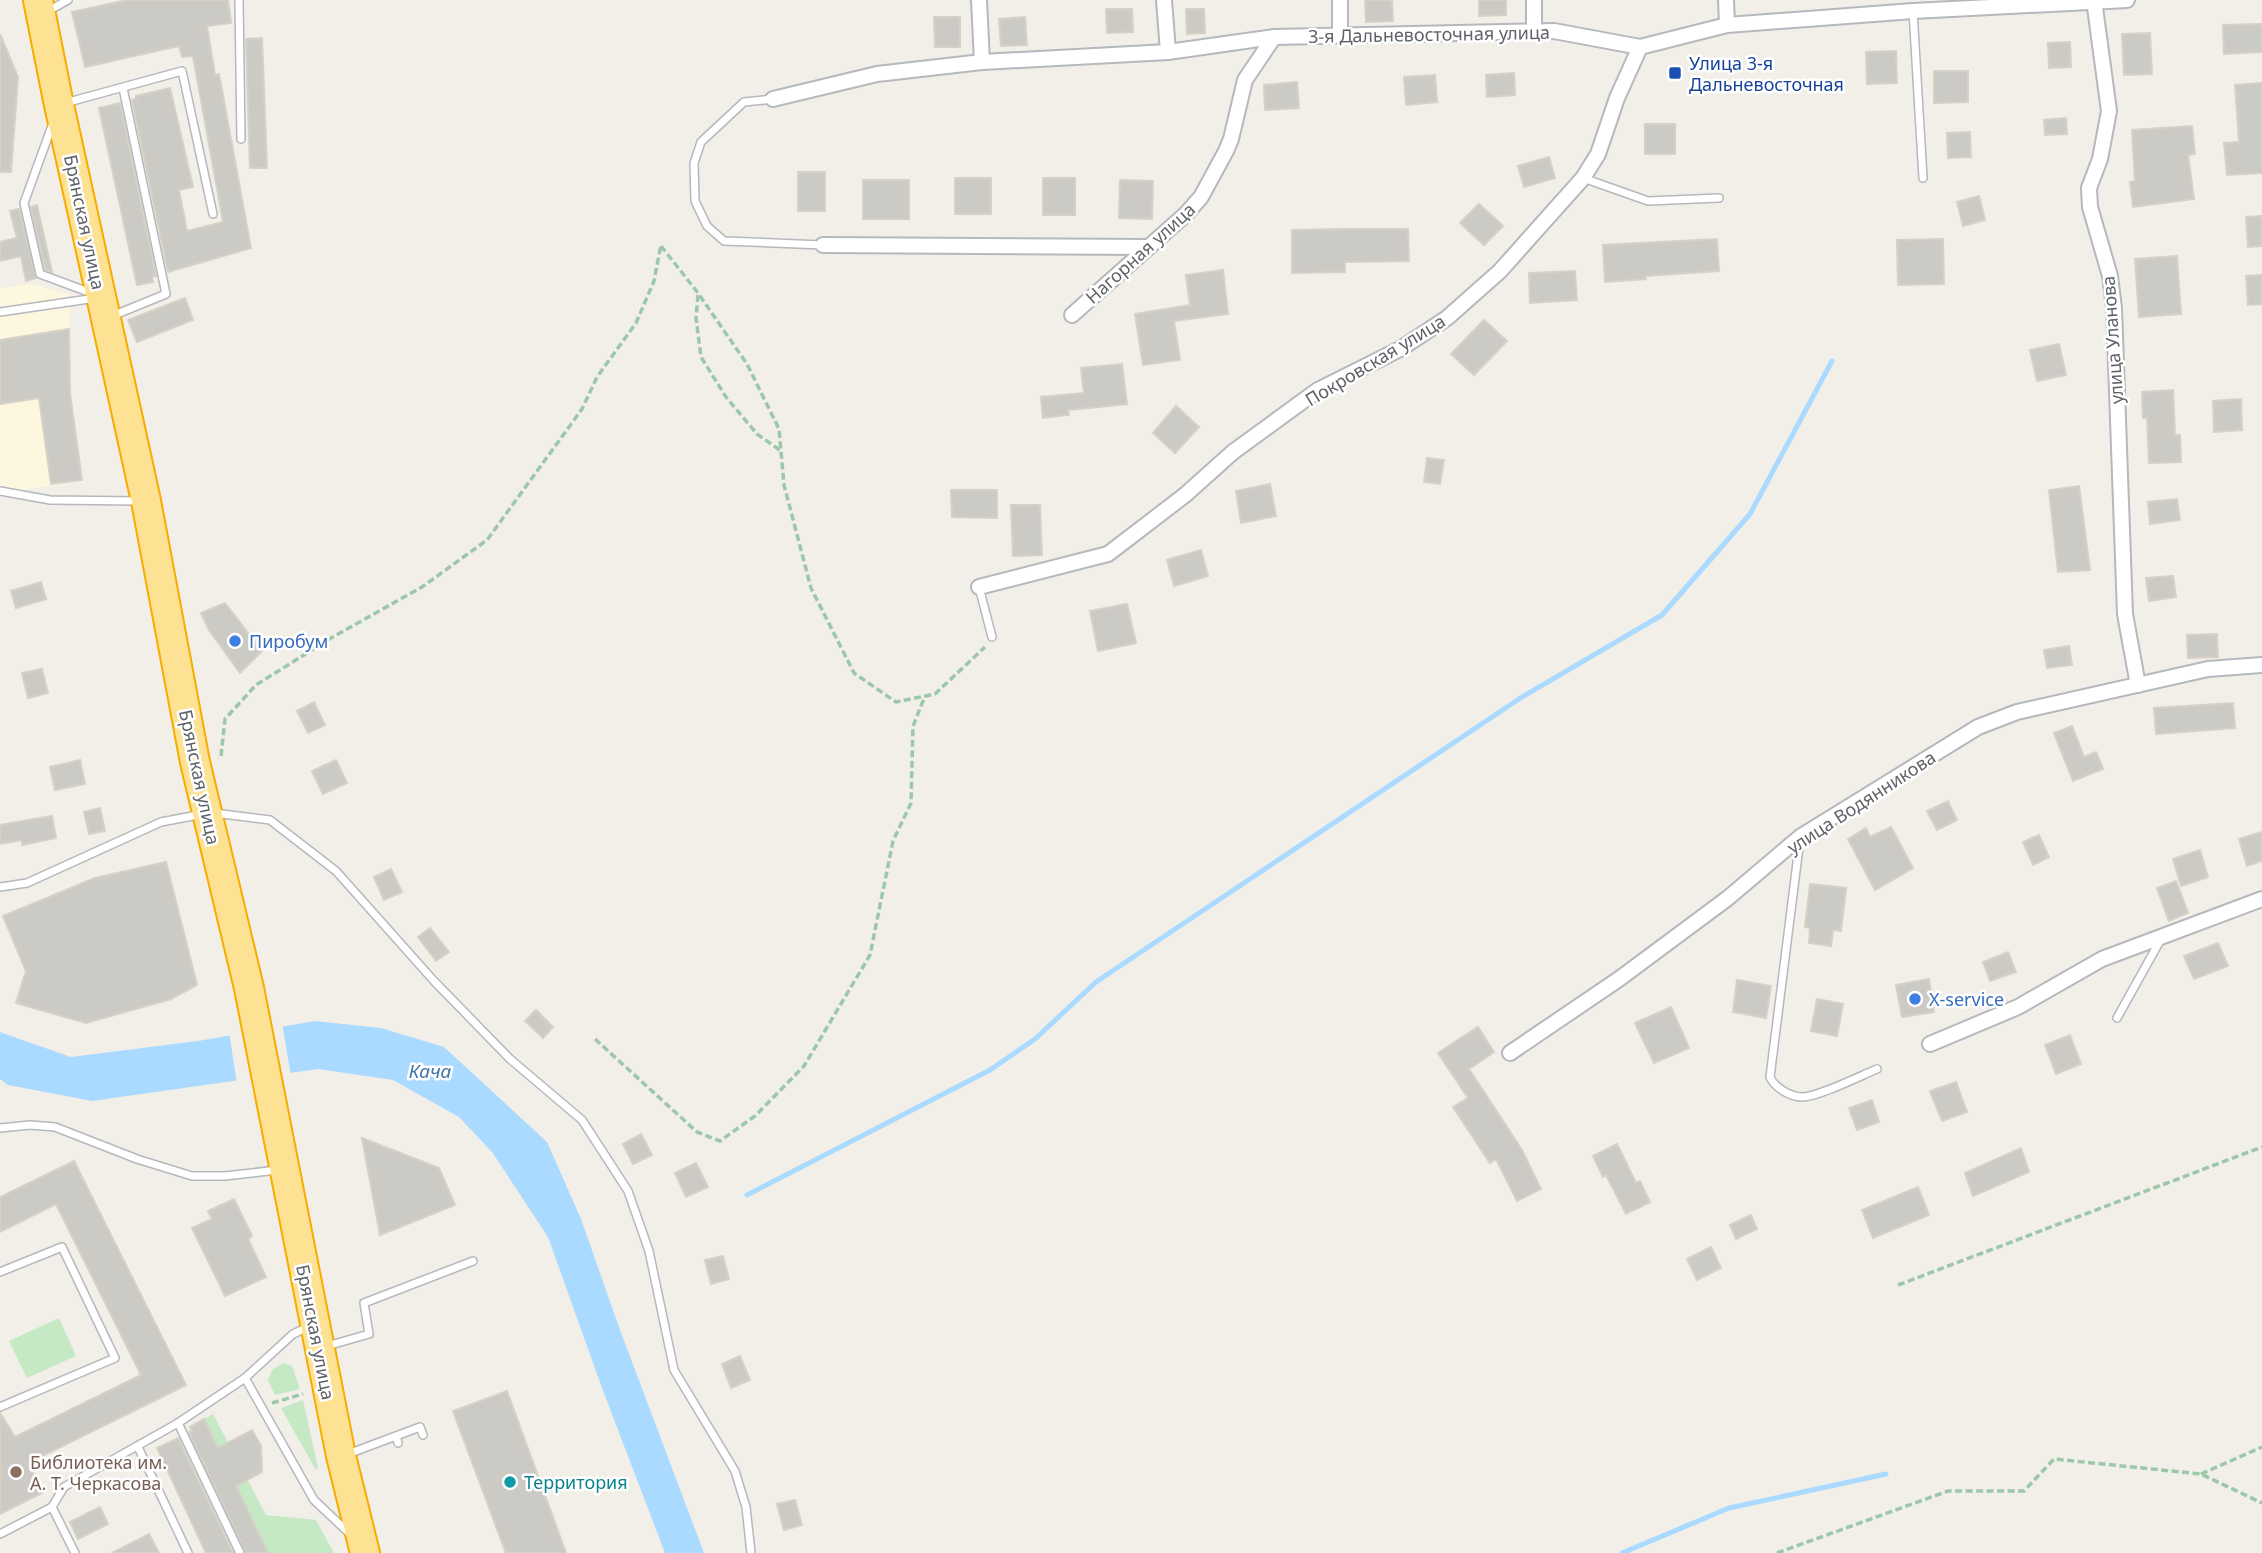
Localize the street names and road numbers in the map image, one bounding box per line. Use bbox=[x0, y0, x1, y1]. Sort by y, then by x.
street label: 3-я Дальневосточная улица bbox=[1308, 20, 1550, 48]
street label: Брянская улица bbox=[59, 152, 111, 292]
street label: Нагорная улица bbox=[1080, 197, 1200, 309]
street label: улица Уланова bbox=[2096, 275, 2128, 405]
street label: Покровская улица bbox=[1300, 309, 1450, 411]
street label: Брянская улица bbox=[174, 707, 226, 847]
street label: улица Водянникова bbox=[1782, 745, 1940, 859]
street label: Брянская улица bbox=[291, 1262, 341, 1402]

